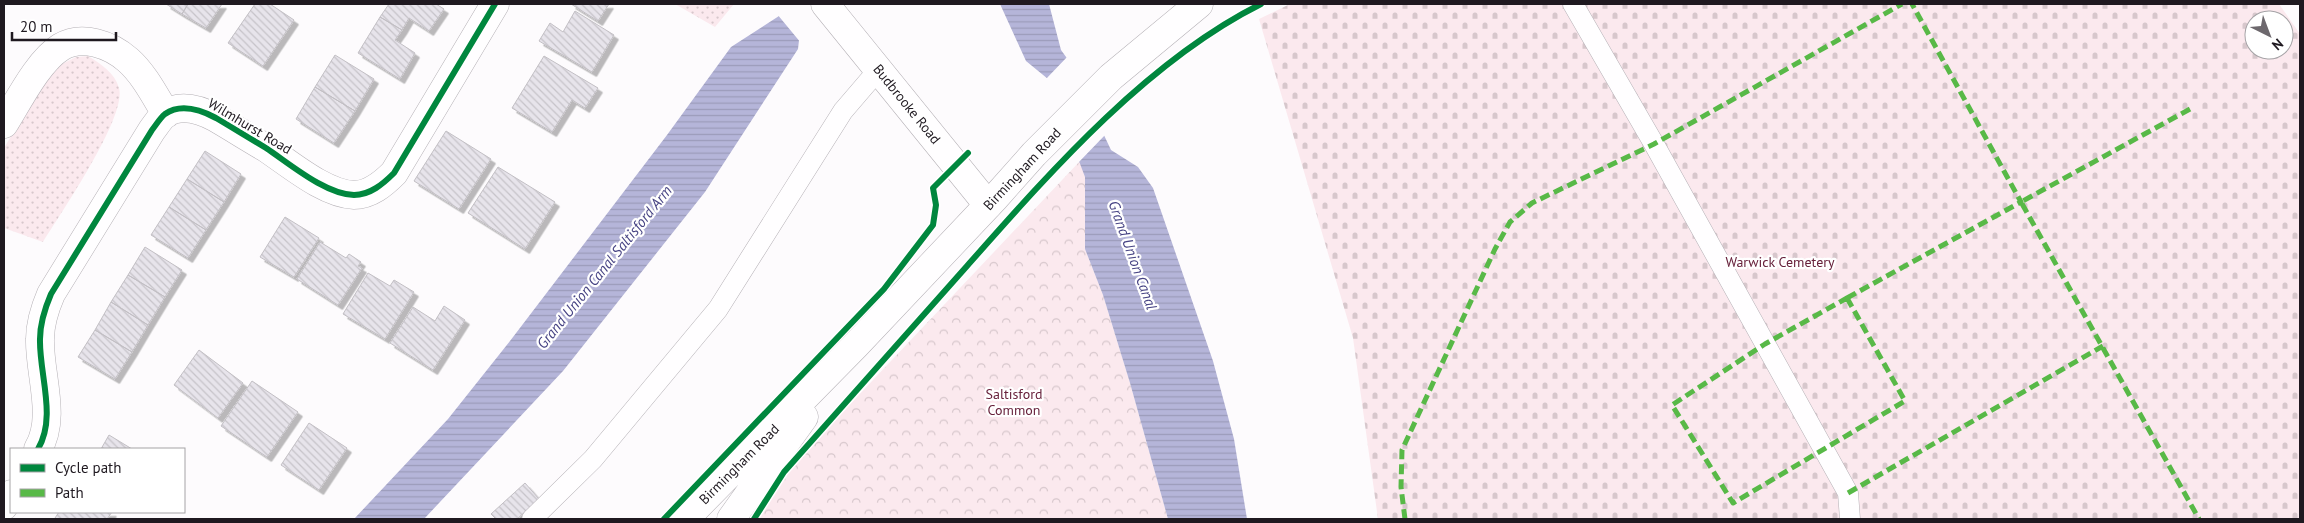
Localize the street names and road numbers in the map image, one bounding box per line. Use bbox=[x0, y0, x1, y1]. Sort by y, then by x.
street label: Budbrooke Road bbox=[869, 60, 945, 148]
street label: Wilmhurst Road bbox=[205, 94, 295, 158]
street label: Birmingham Road bbox=[979, 124, 1065, 214]
street label: Birmingham Road bbox=[695, 420, 783, 508]

